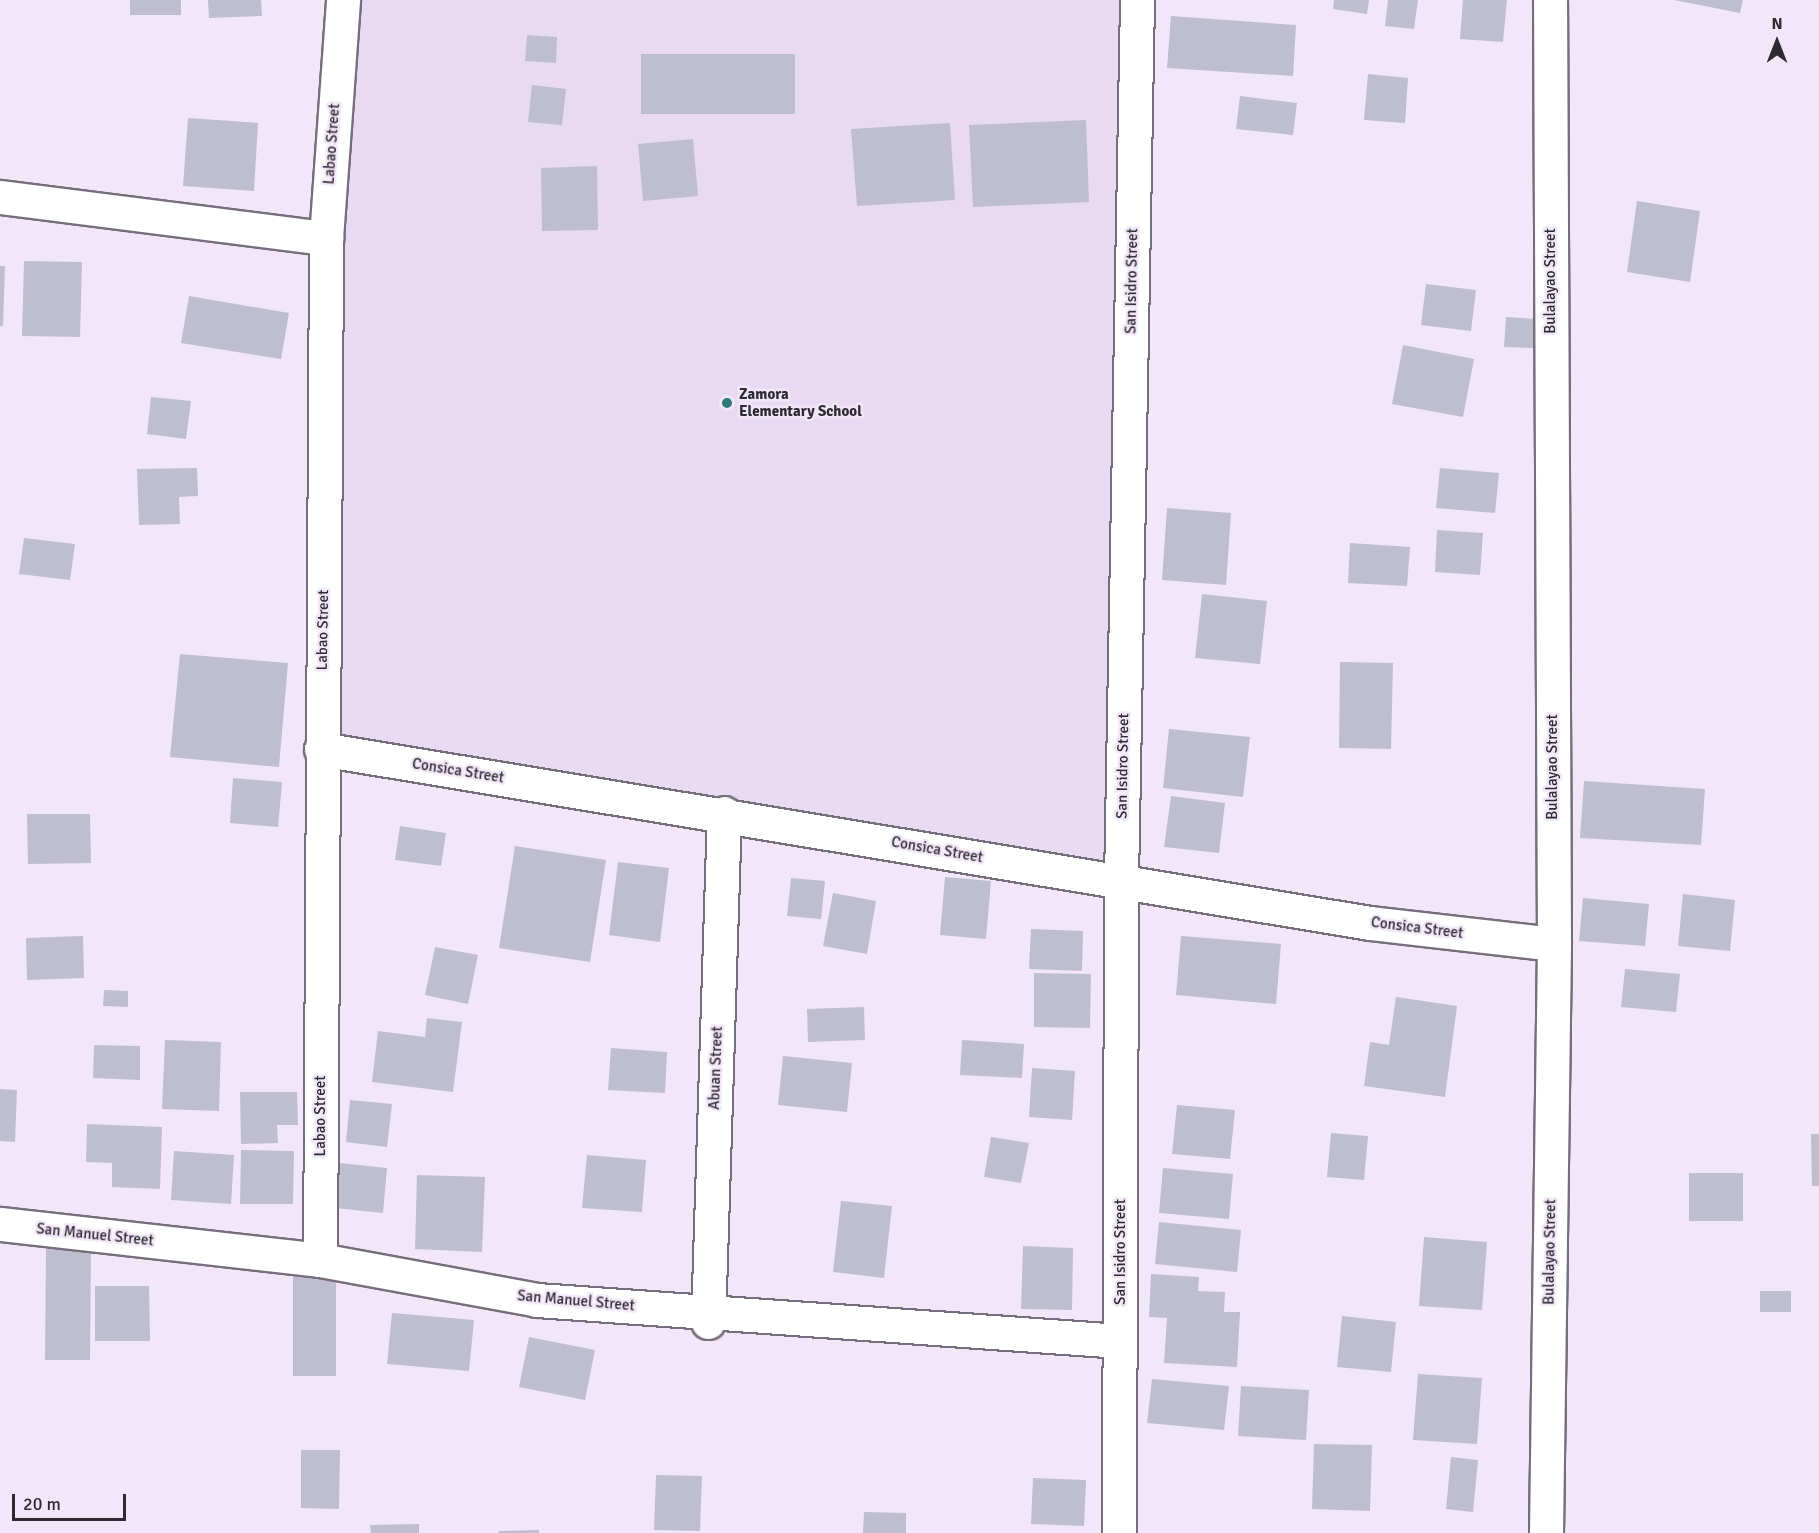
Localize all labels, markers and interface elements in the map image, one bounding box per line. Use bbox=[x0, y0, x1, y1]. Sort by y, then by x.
north arrow bbox=[1747, 12, 1807, 72]
text: N bbox=[1771, 14, 1783, 34]
street label: Labao Street bbox=[320, 103, 344, 185]
street label: San Isidro Street bbox=[1122, 228, 1142, 334]
street label: Bulalayao Street bbox=[1542, 228, 1560, 334]
place label: Zamora Elementary School bbox=[739, 385, 862, 420]
marker: Zamora Elementary School bbox=[720, 396, 734, 410]
street label: Labao Street bbox=[313, 589, 333, 671]
street label: San Isidro Street bbox=[1113, 713, 1133, 819]
street label: Bulalayao Street bbox=[1544, 714, 1562, 820]
street label: Consica Street bbox=[411, 755, 505, 787]
street label: Consica Street bbox=[890, 833, 984, 867]
street label: Consica Street bbox=[1370, 913, 1464, 943]
street label: Abuan Street bbox=[706, 1026, 726, 1110]
street label: Labao Street bbox=[312, 1076, 330, 1156]
street label: San Isidro Street bbox=[1112, 1199, 1130, 1305]
street label: Bulalayao Street bbox=[1540, 1199, 1560, 1305]
street label: San Manuel Street bbox=[35, 1220, 155, 1250]
street label: San Manuel Street bbox=[517, 1287, 635, 1315]
scale bar bbox=[15, 1482, 129, 1520]
text: 20 m bbox=[23, 1493, 61, 1515]

